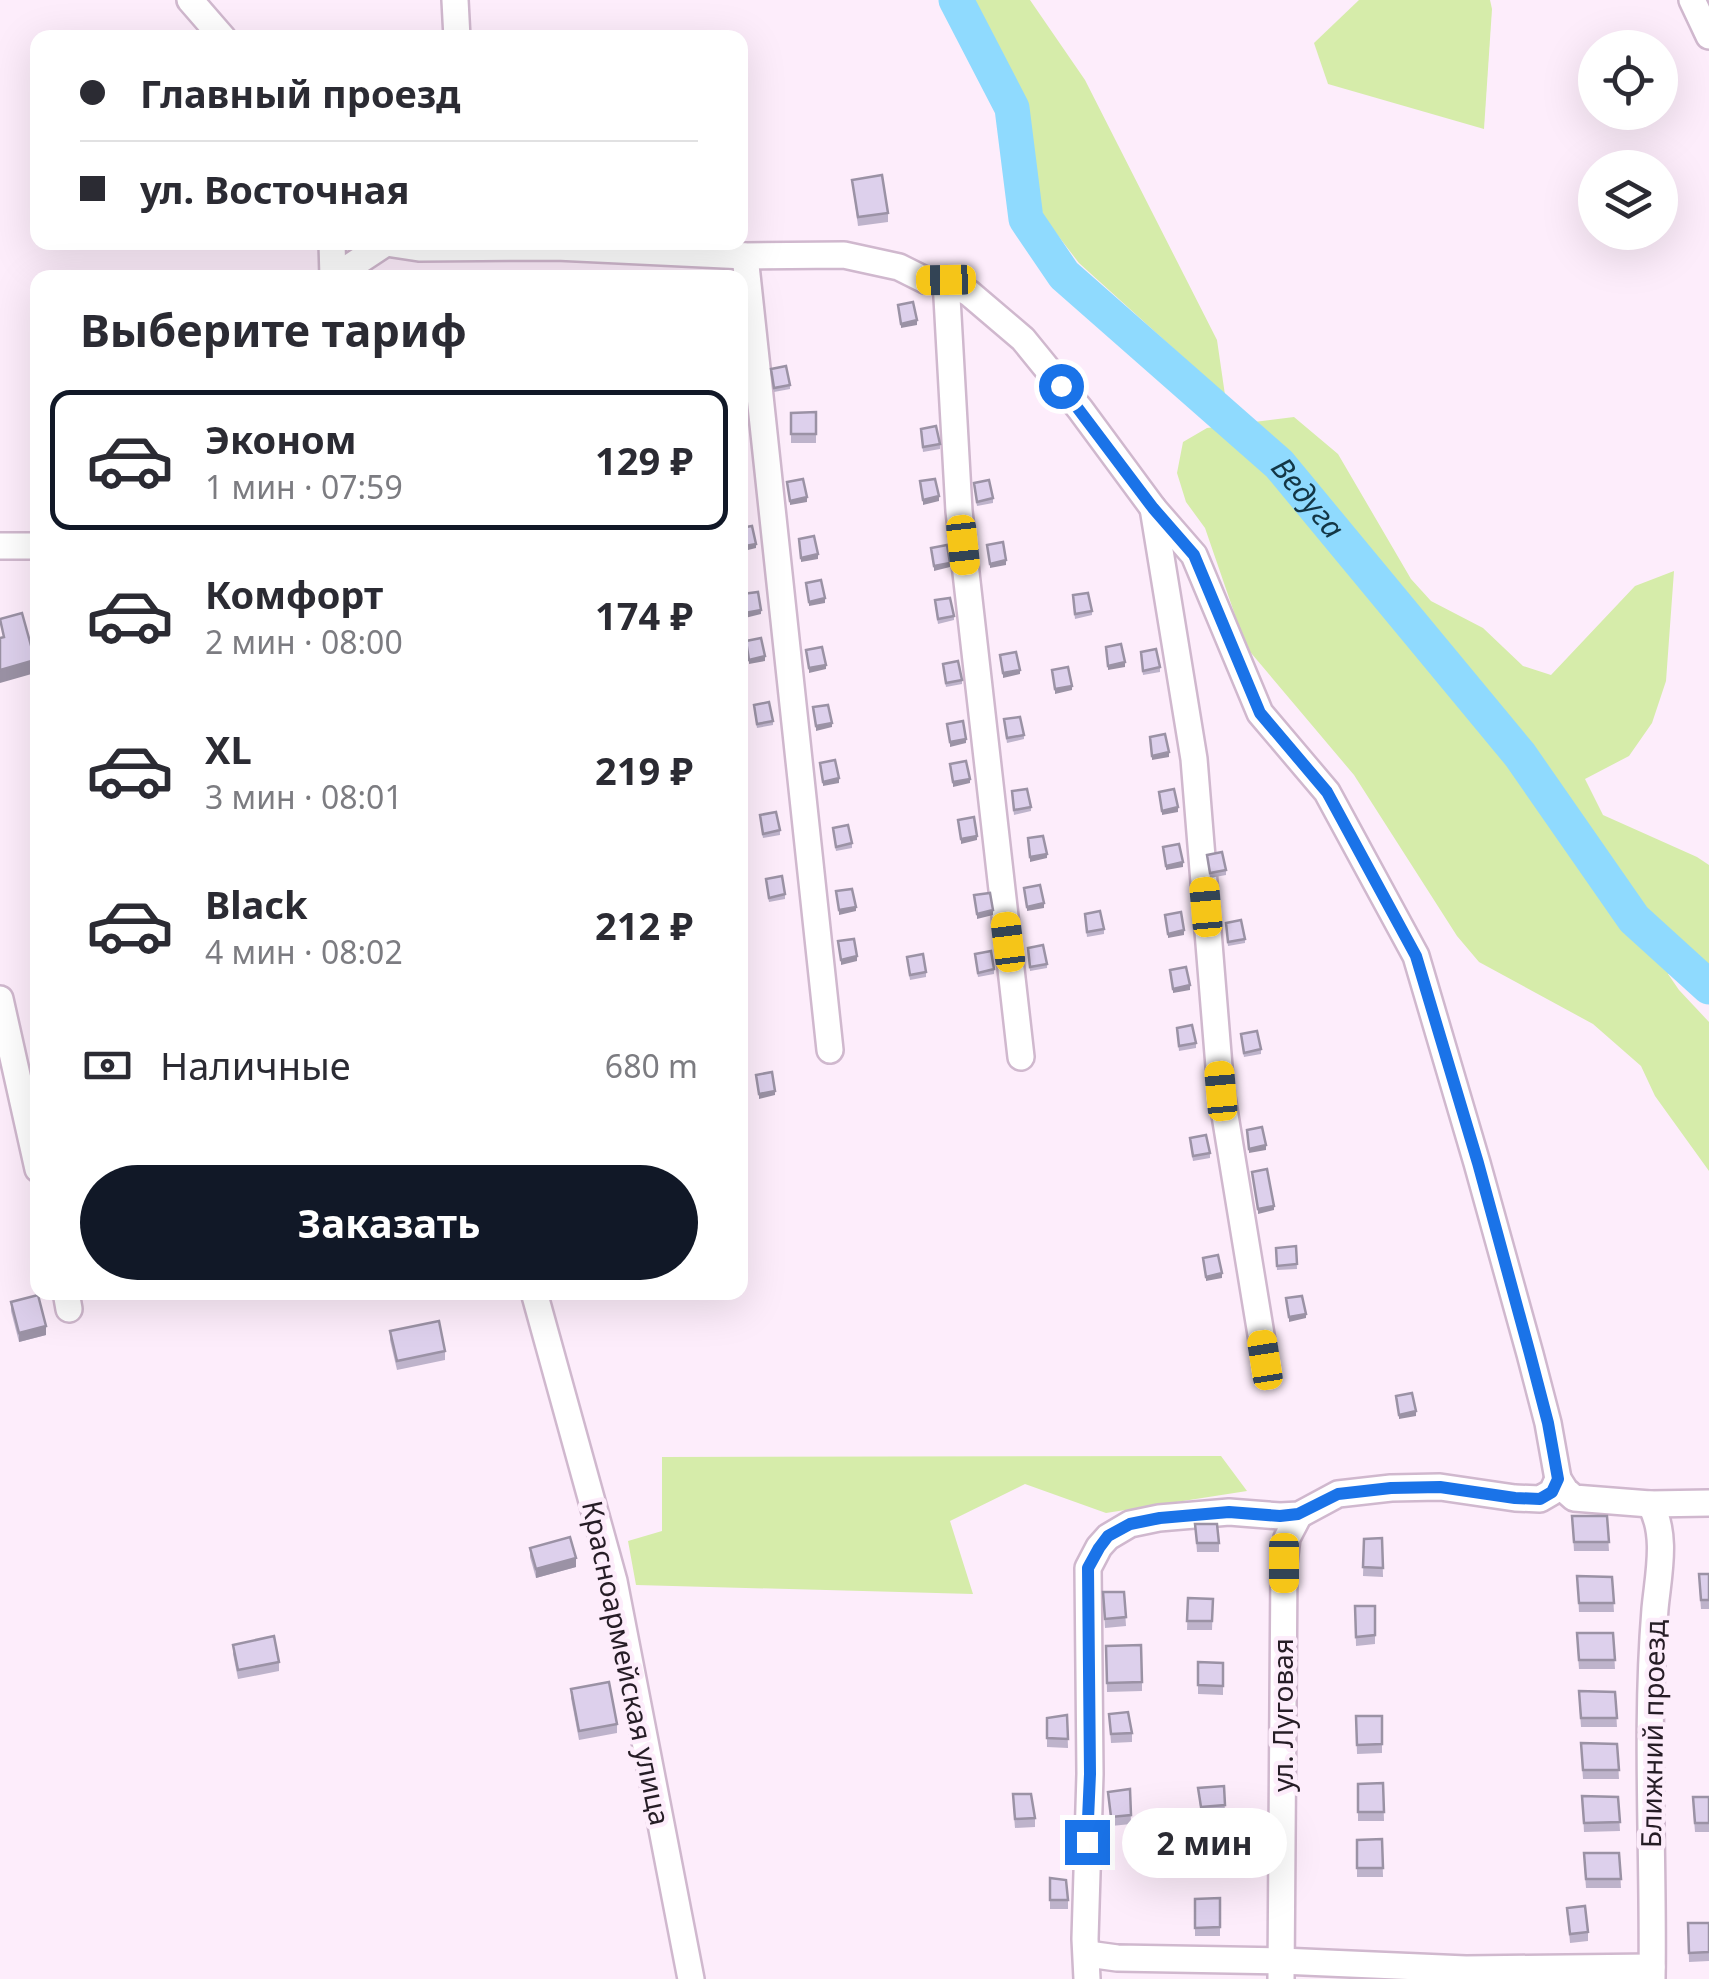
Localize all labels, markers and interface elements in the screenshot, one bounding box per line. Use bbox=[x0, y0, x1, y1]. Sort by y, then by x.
map controls bbox=[1578, 30, 1678, 250]
button: locate bbox=[1578, 30, 1678, 130]
text: Главный проезд bbox=[140, 67, 461, 119]
button: layers bbox=[1578, 150, 1678, 250]
text: ул. Восточная bbox=[140, 163, 410, 215]
car bbox=[916, 264, 976, 296]
text: Выберите тариф bbox=[80, 299, 467, 360]
route start bbox=[1039, 364, 1084, 409]
text: Эконом bbox=[205, 413, 357, 465]
icon: car bbox=[85, 415, 175, 505]
text: 129 ₽ bbox=[595, 434, 693, 486]
water label: Ведуга bbox=[1263, 448, 1354, 547]
text: 1 мин · 07:59 bbox=[205, 465, 403, 508]
car bbox=[945, 514, 981, 576]
text: Комфорт bbox=[205, 568, 383, 620]
icon: car bbox=[85, 570, 175, 660]
text: 174 ₽ bbox=[595, 589, 693, 641]
text: 2 мин · 08:00 bbox=[205, 620, 403, 663]
text: XL bbox=[205, 723, 252, 775]
icon: car bbox=[85, 725, 175, 815]
text: 219 ₽ bbox=[595, 744, 693, 796]
text: 3 мин · 08:01 bbox=[205, 775, 403, 818]
car bbox=[1188, 876, 1224, 938]
text: Black bbox=[205, 878, 308, 930]
icon: car bbox=[85, 880, 175, 970]
text: 212 ₽ bbox=[595, 899, 693, 951]
car bbox=[989, 910, 1027, 974]
text: 4 мин · 08:02 bbox=[205, 930, 403, 973]
icon: cash bbox=[80, 1038, 135, 1093]
text: Наличные bbox=[160, 1039, 351, 1091]
text: 680 m bbox=[605, 1044, 698, 1087]
car bbox=[1203, 1060, 1239, 1122]
button: Заказать bbox=[80, 1165, 698, 1280]
car bbox=[1245, 1328, 1285, 1392]
street label: Красноармейская улица bbox=[574, 1497, 680, 1829]
car bbox=[1269, 1533, 1299, 1593]
street label: Ближний проезд bbox=[1631, 1620, 1673, 1848]
street label: ул. Луговая bbox=[1263, 1638, 1301, 1792]
callout: 2 мин bbox=[1122, 1807, 1287, 1877]
route end bbox=[1065, 1820, 1110, 1865]
text: 2 мин bbox=[1157, 1821, 1252, 1864]

